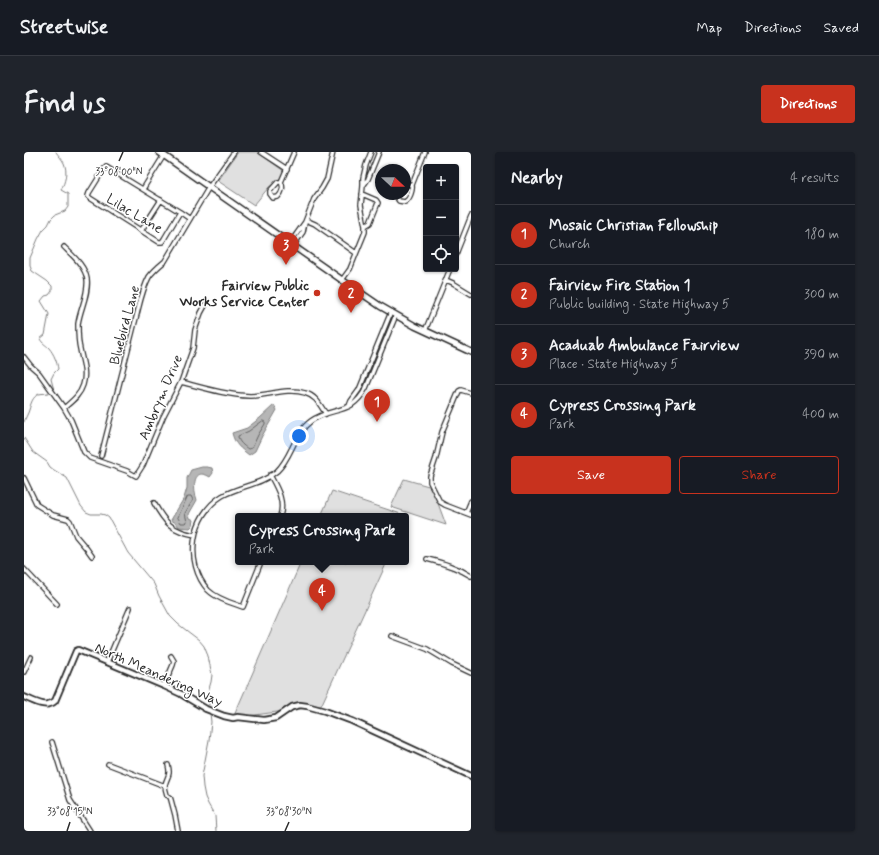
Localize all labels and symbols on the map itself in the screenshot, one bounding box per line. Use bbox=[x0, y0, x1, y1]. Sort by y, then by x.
north arrow bbox=[375, 164, 411, 200]
text: 33°08'00"N bbox=[96, 165, 143, 179]
street label: Lilac Lane bbox=[103, 190, 166, 238]
pin: 3 bbox=[273, 232, 299, 265]
place label: Fairview Public Works Service Center bbox=[178, 277, 309, 311]
pin: 2 bbox=[338, 280, 364, 313]
street label: Bluebird Lane bbox=[106, 284, 144, 367]
marker: Fairview Public Works Service Center bbox=[312, 288, 322, 298]
street label: Ambrym Drive bbox=[135, 352, 187, 443]
pin: 1 bbox=[364, 389, 390, 422]
your location bbox=[289, 426, 309, 446]
pin: 4 bbox=[309, 578, 335, 611]
street label: North Meandering Way bbox=[91, 639, 225, 712]
text: 33°08'15"N bbox=[47, 805, 93, 819]
text: 33°08'30"N bbox=[266, 805, 312, 819]

